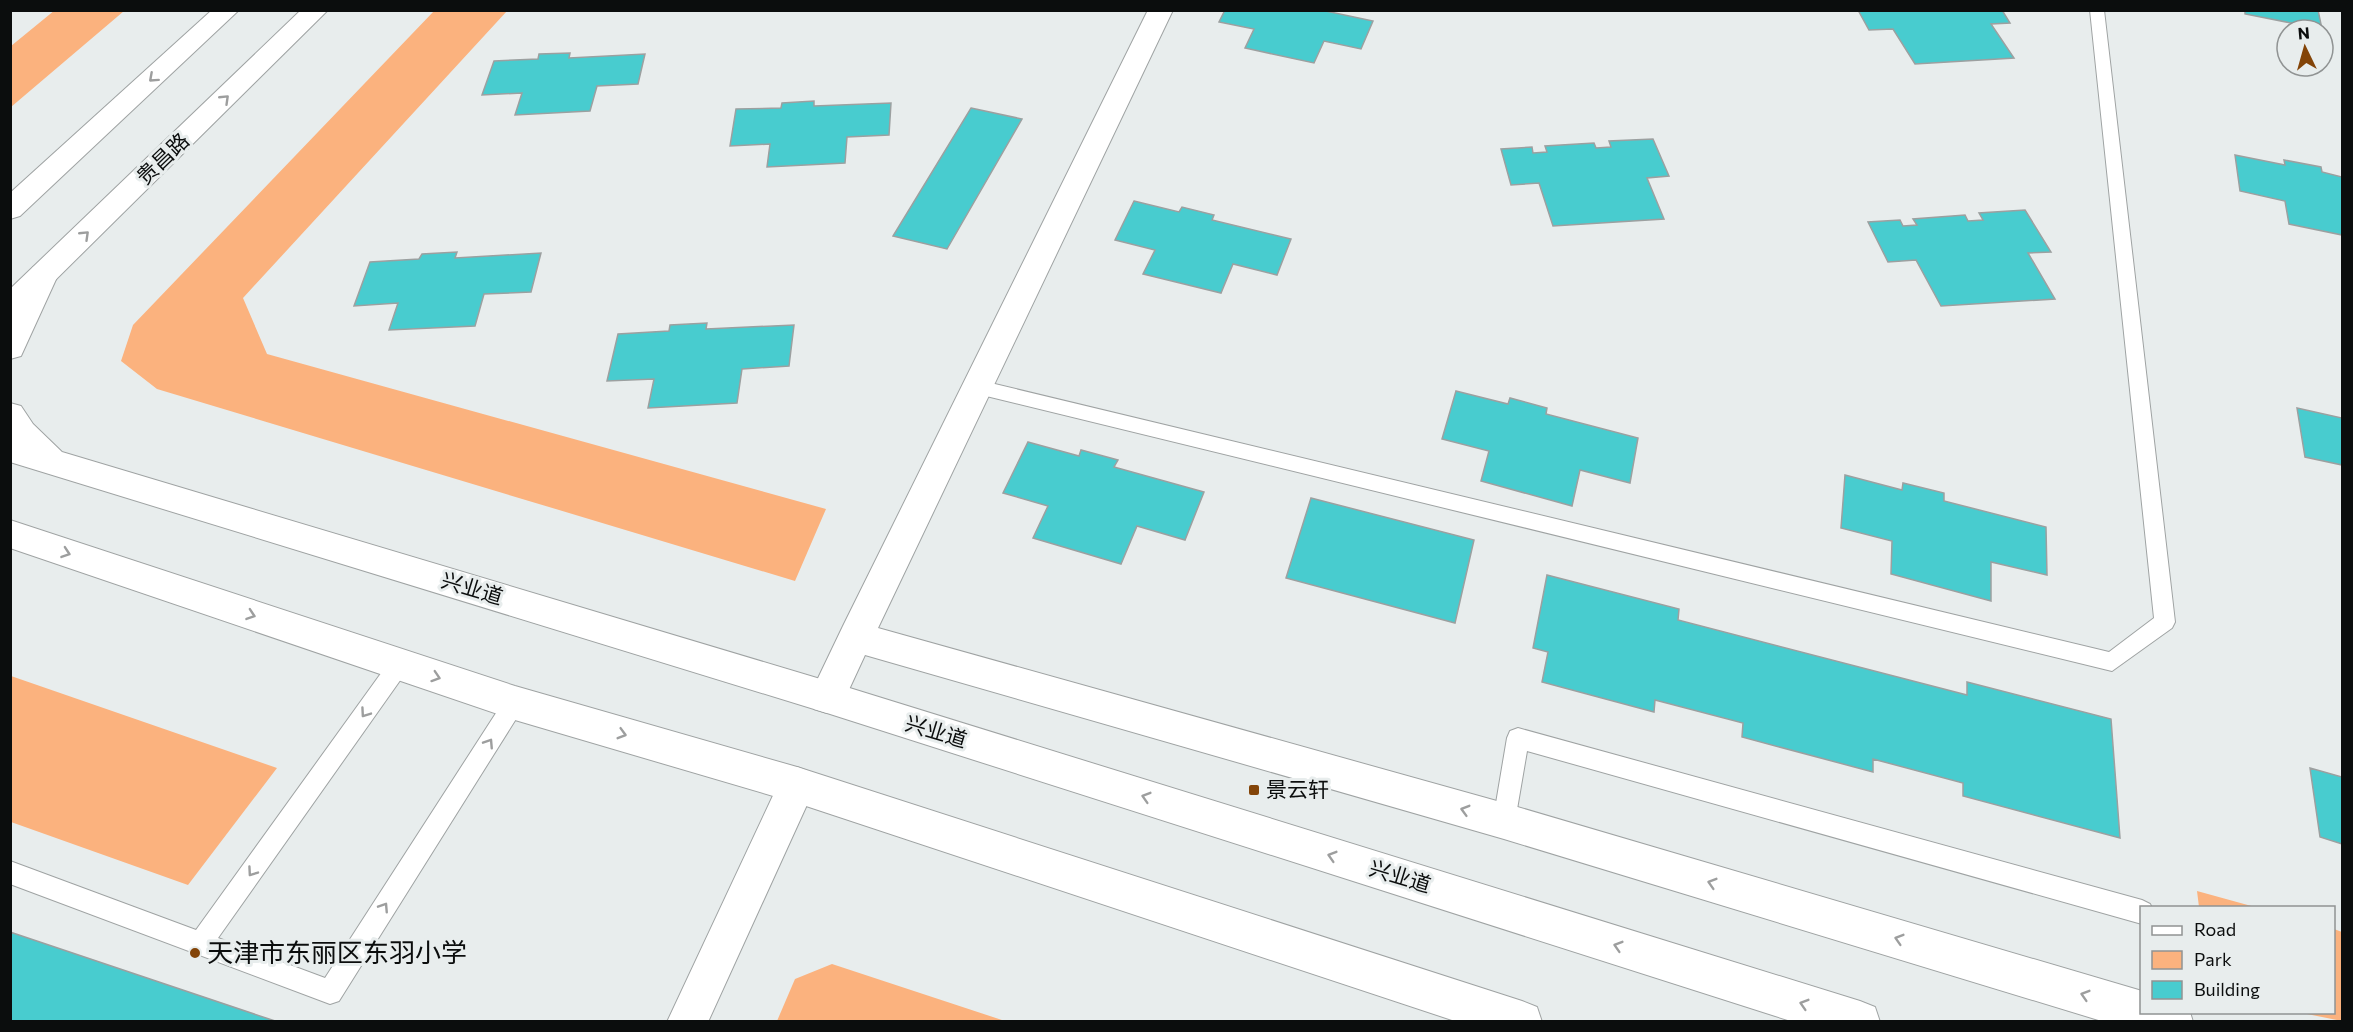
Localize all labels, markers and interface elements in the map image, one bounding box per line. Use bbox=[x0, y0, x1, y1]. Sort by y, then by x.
north arrow bbox=[2275, 18, 2335, 78]
text: N bbox=[2297, 23, 2310, 43]
one-way arrow bbox=[149, 71, 160, 82]
one-way arrow bbox=[218, 95, 229, 106]
street label: 贵昌路 bbox=[131, 127, 193, 189]
one-way arrow bbox=[78, 231, 89, 242]
one-way arrow bbox=[60, 545, 71, 558]
street label: 兴业道 bbox=[439, 566, 506, 609]
one-way arrow bbox=[245, 608, 256, 620]
one-way arrow bbox=[430, 670, 441, 682]
one-way arrow bbox=[361, 706, 372, 717]
street label: 兴业道 bbox=[903, 709, 970, 752]
one-way arrow bbox=[616, 727, 627, 739]
one-way arrow bbox=[482, 739, 494, 749]
place label: 景云轩 bbox=[1266, 776, 1329, 801]
marker: 景云轩 bbox=[1247, 783, 1261, 797]
one-way arrow bbox=[1141, 792, 1152, 804]
one-way arrow bbox=[1460, 805, 1470, 817]
one-way arrow bbox=[1327, 851, 1338, 863]
street label: 兴业道 bbox=[1367, 854, 1434, 897]
one-way arrow bbox=[248, 865, 259, 876]
one-way arrow bbox=[1707, 878, 1718, 890]
one-way arrow bbox=[377, 903, 388, 914]
legend bbox=[2140, 906, 2335, 1014]
text: Road bbox=[2194, 918, 2236, 940]
one-way arrow bbox=[1894, 934, 1905, 946]
place label: 天津市东丽区东羽小学 bbox=[207, 936, 467, 967]
one-way arrow bbox=[1613, 940, 1624, 953]
marker: 天津市东丽区东羽小学 bbox=[188, 946, 202, 960]
text: Park bbox=[2194, 948, 2232, 970]
text: Building bbox=[2194, 978, 2260, 1000]
one-way arrow bbox=[2081, 990, 2091, 1002]
one-way arrow bbox=[1799, 999, 1810, 1011]

